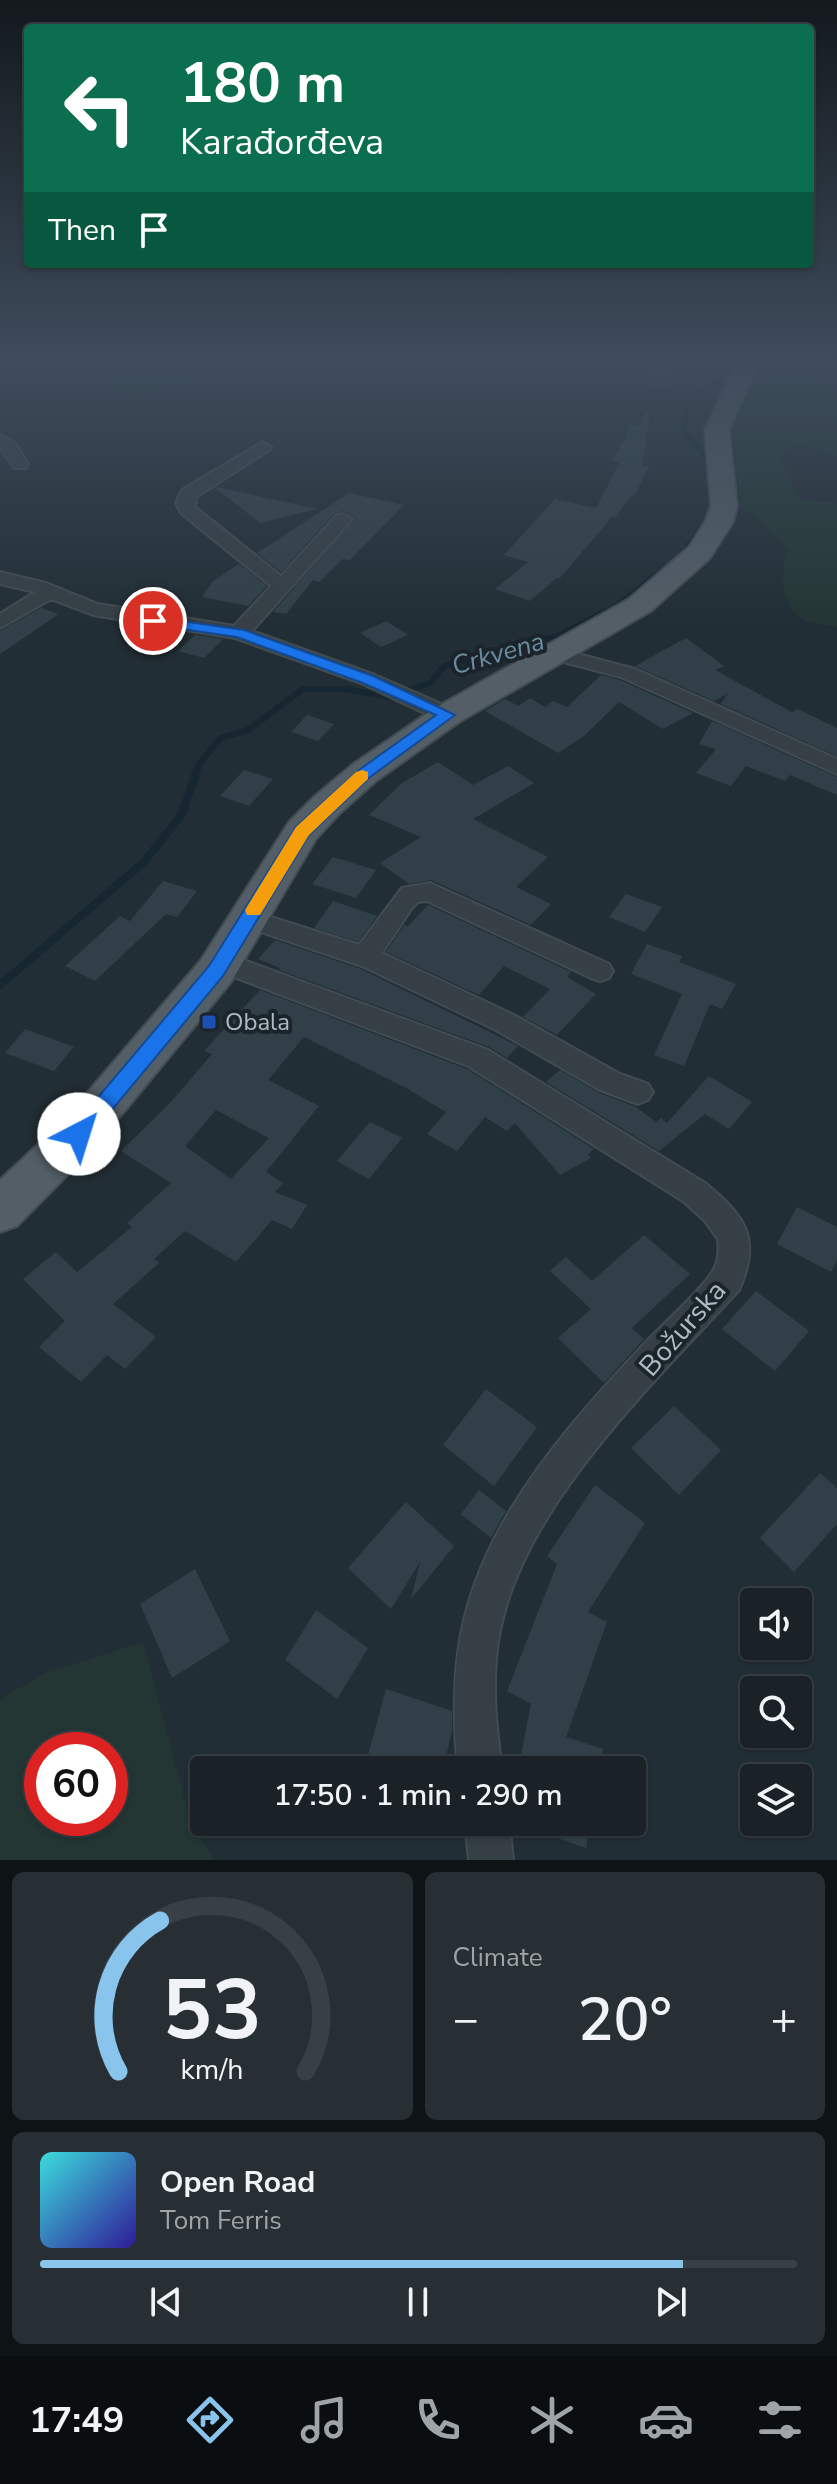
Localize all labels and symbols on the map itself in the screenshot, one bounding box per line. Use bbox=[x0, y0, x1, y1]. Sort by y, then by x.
pin bbox=[119, 587, 187, 655]
water label: Crkvena bbox=[448, 624, 549, 683]
place label: Obala bbox=[225, 1006, 290, 1038]
marker: Obala bbox=[200, 1013, 218, 1031]
position arrow bbox=[37, 1092, 121, 1176]
street label: Božurska bbox=[631, 1273, 735, 1385]
speed limit sign: 60 bbox=[24, 1732, 128, 1836]

